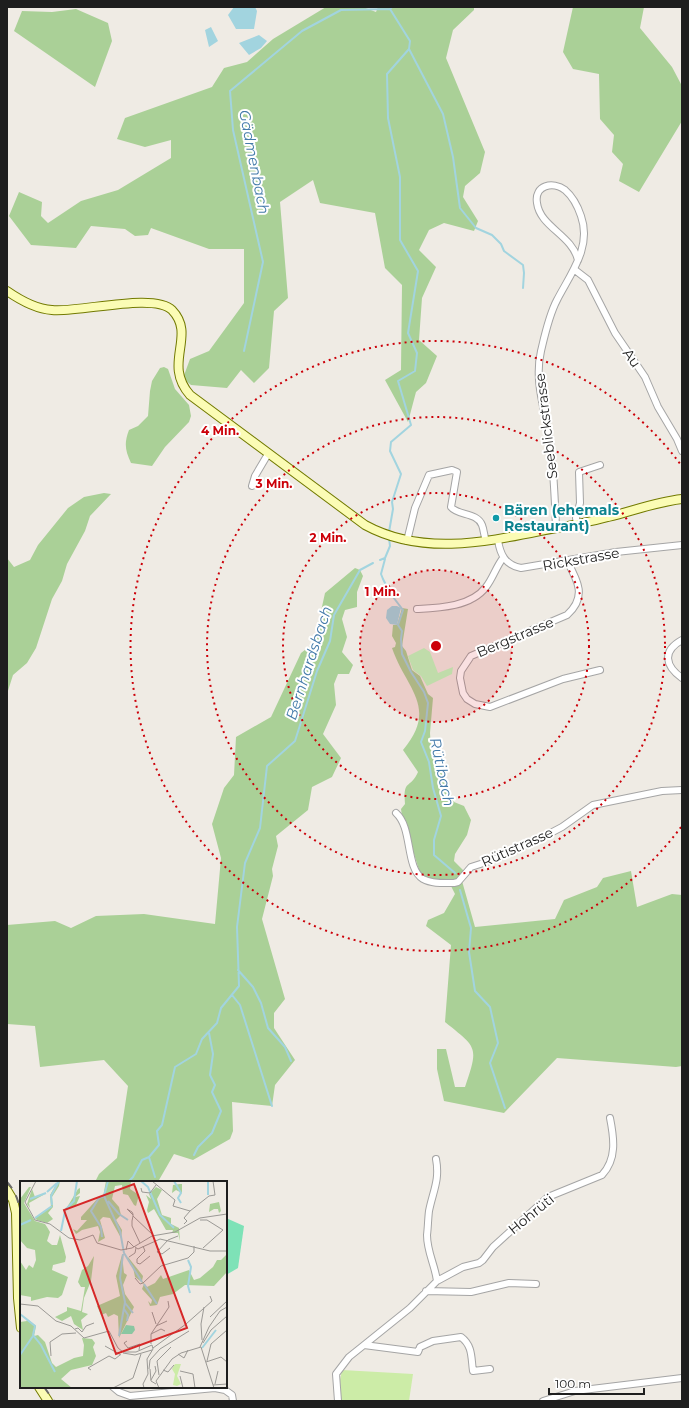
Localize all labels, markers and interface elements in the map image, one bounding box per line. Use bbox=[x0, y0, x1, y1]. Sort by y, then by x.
water label: Gädmenbach bbox=[235, 108, 274, 216]
street label: Au bbox=[619, 345, 645, 371]
street label: Seeblickstrasse bbox=[531, 372, 561, 480]
text: 4 Min. bbox=[201, 423, 239, 438]
text: 3 Min. bbox=[254, 476, 293, 491]
place label: Bären (ehemals Restaurant) bbox=[504, 501, 620, 535]
marker: Bären (ehemals Restaurant) bbox=[491, 513, 501, 523]
text: 2 Min. bbox=[310, 530, 346, 545]
street label: Rickstrasse bbox=[541, 543, 621, 575]
text: 1 Min. bbox=[365, 584, 399, 599]
water label: Bernhardsbach bbox=[281, 603, 336, 722]
street label: Bergstrasse bbox=[474, 613, 556, 661]
centre of rings bbox=[429, 639, 443, 653]
water label: Rütibach bbox=[426, 736, 459, 808]
street label: Rütistrasse bbox=[478, 823, 556, 871]
inset map bbox=[20, 1181, 227, 1388]
street label: Hohrüti bbox=[504, 1190, 558, 1238]
scale bar bbox=[549, 1370, 644, 1396]
text: 100 m bbox=[555, 1376, 591, 1391]

